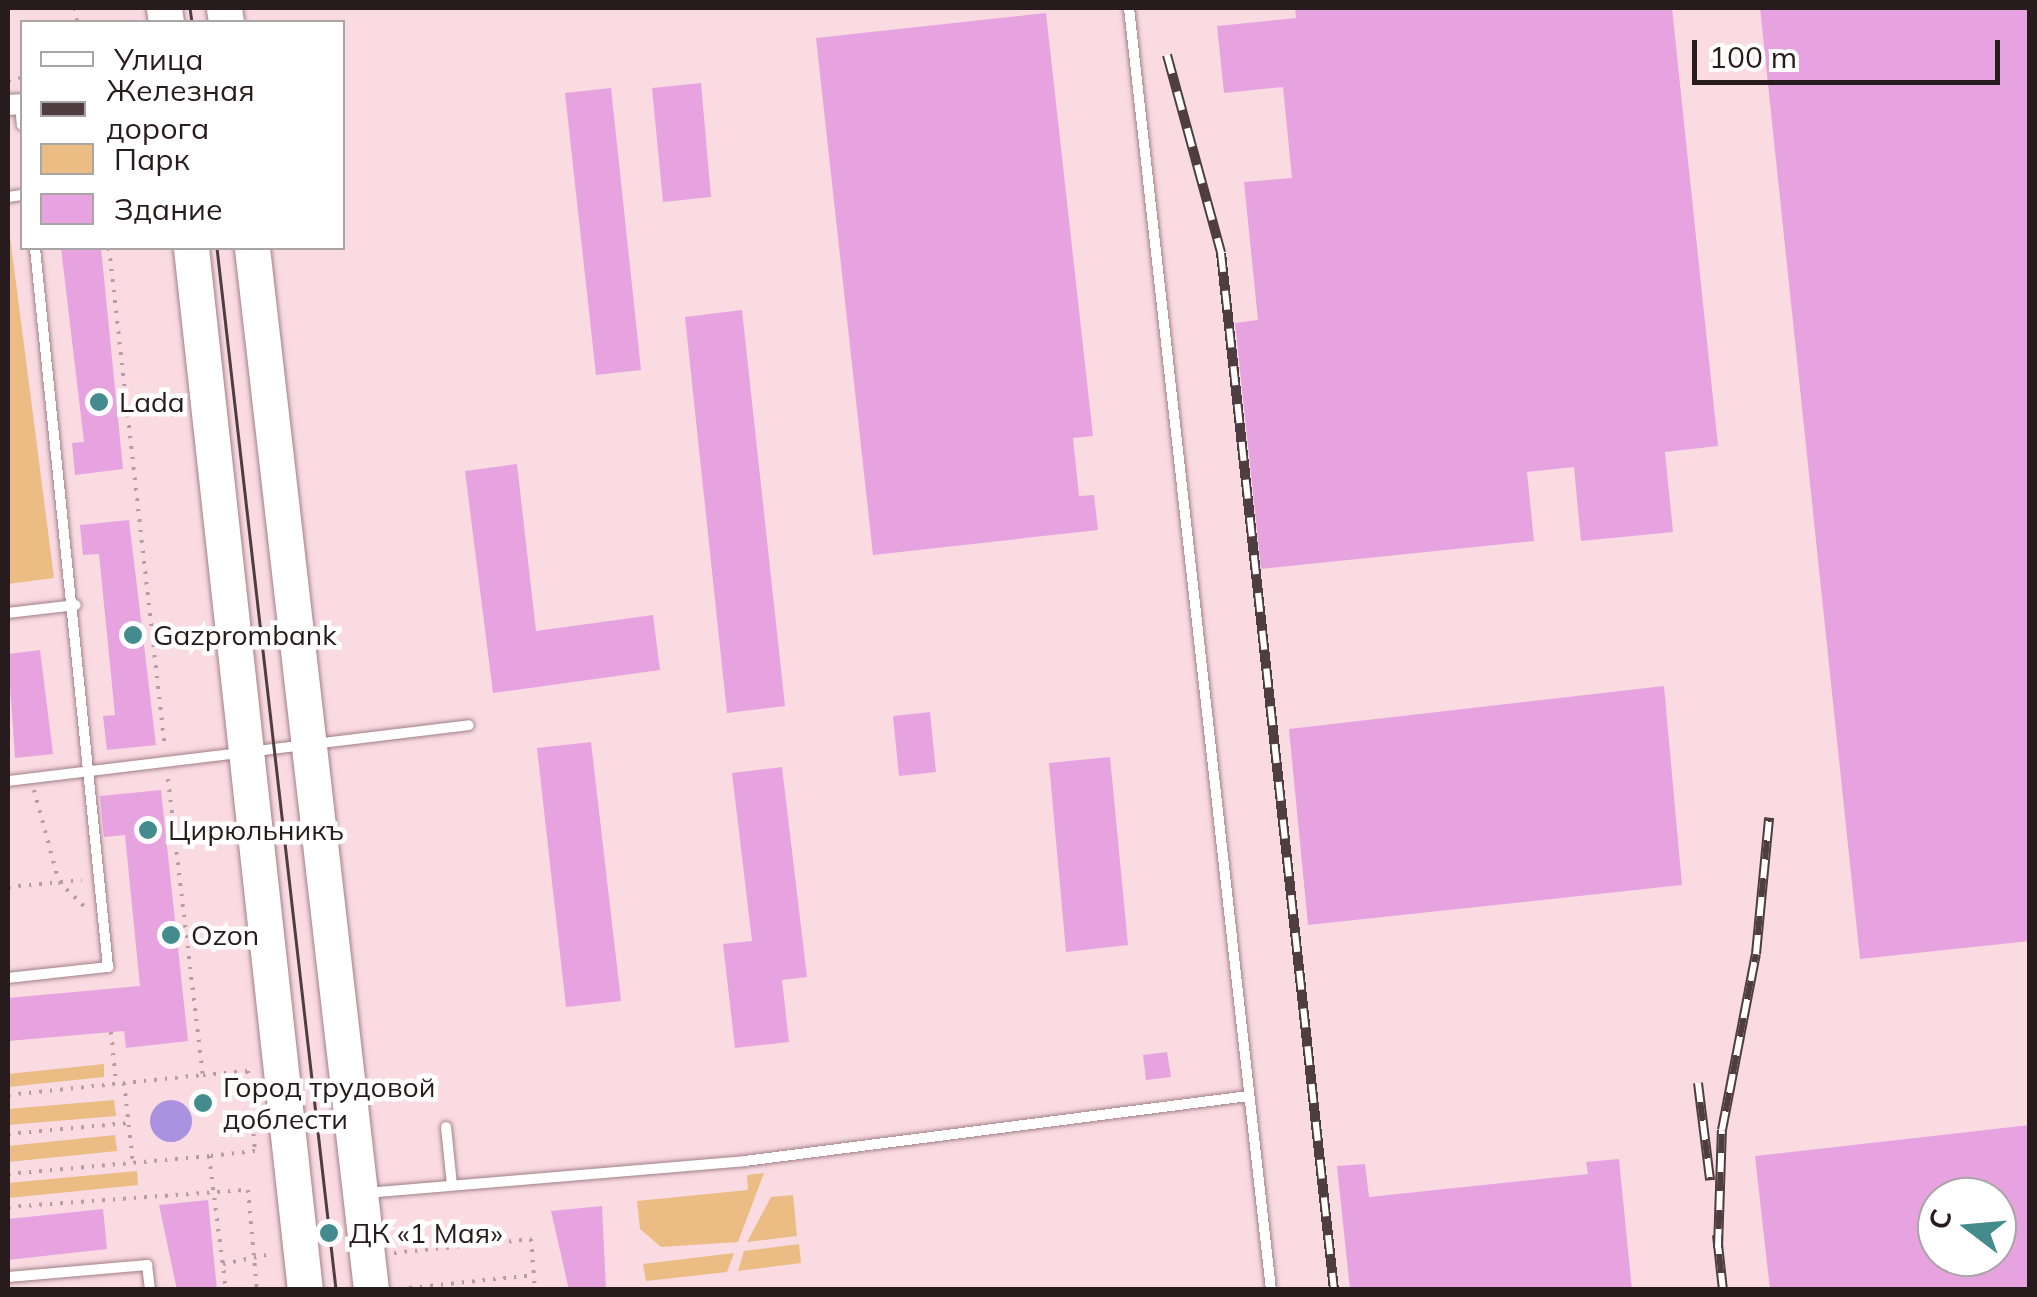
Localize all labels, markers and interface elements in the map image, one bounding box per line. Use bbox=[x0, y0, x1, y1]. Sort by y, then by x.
legend bbox=[20, 20, 345, 250]
scale bar bbox=[1697, 20, 2004, 82]
text: 100 m bbox=[1709, 38, 1797, 76]
text: Улица bbox=[114, 40, 204, 78]
text: Железная дорога bbox=[106, 71, 255, 147]
text: Парк bbox=[114, 140, 190, 178]
text: Здание bbox=[114, 190, 223, 228]
place label: Lada bbox=[119, 385, 185, 419]
marker: Lada bbox=[88, 391, 110, 413]
place label: Gazprombank bbox=[153, 618, 337, 652]
marker: Gazprombank bbox=[122, 624, 144, 646]
place label: Цирюльникъ bbox=[168, 813, 344, 847]
marker: Цирюльникъ bbox=[137, 819, 159, 841]
place label: Ozon bbox=[191, 918, 259, 952]
marker: Ozon bbox=[160, 924, 182, 946]
place label: Город трудовой доблести bbox=[223, 1070, 435, 1136]
marker: Город трудовой доблести bbox=[192, 1092, 214, 1114]
north arrow bbox=[1917, 1177, 2017, 1277]
text: С bbox=[1920, 1205, 1959, 1233]
place label: ДК «1 Мая» bbox=[349, 1216, 503, 1250]
marker: ДК «1 Мая» bbox=[318, 1222, 340, 1244]

